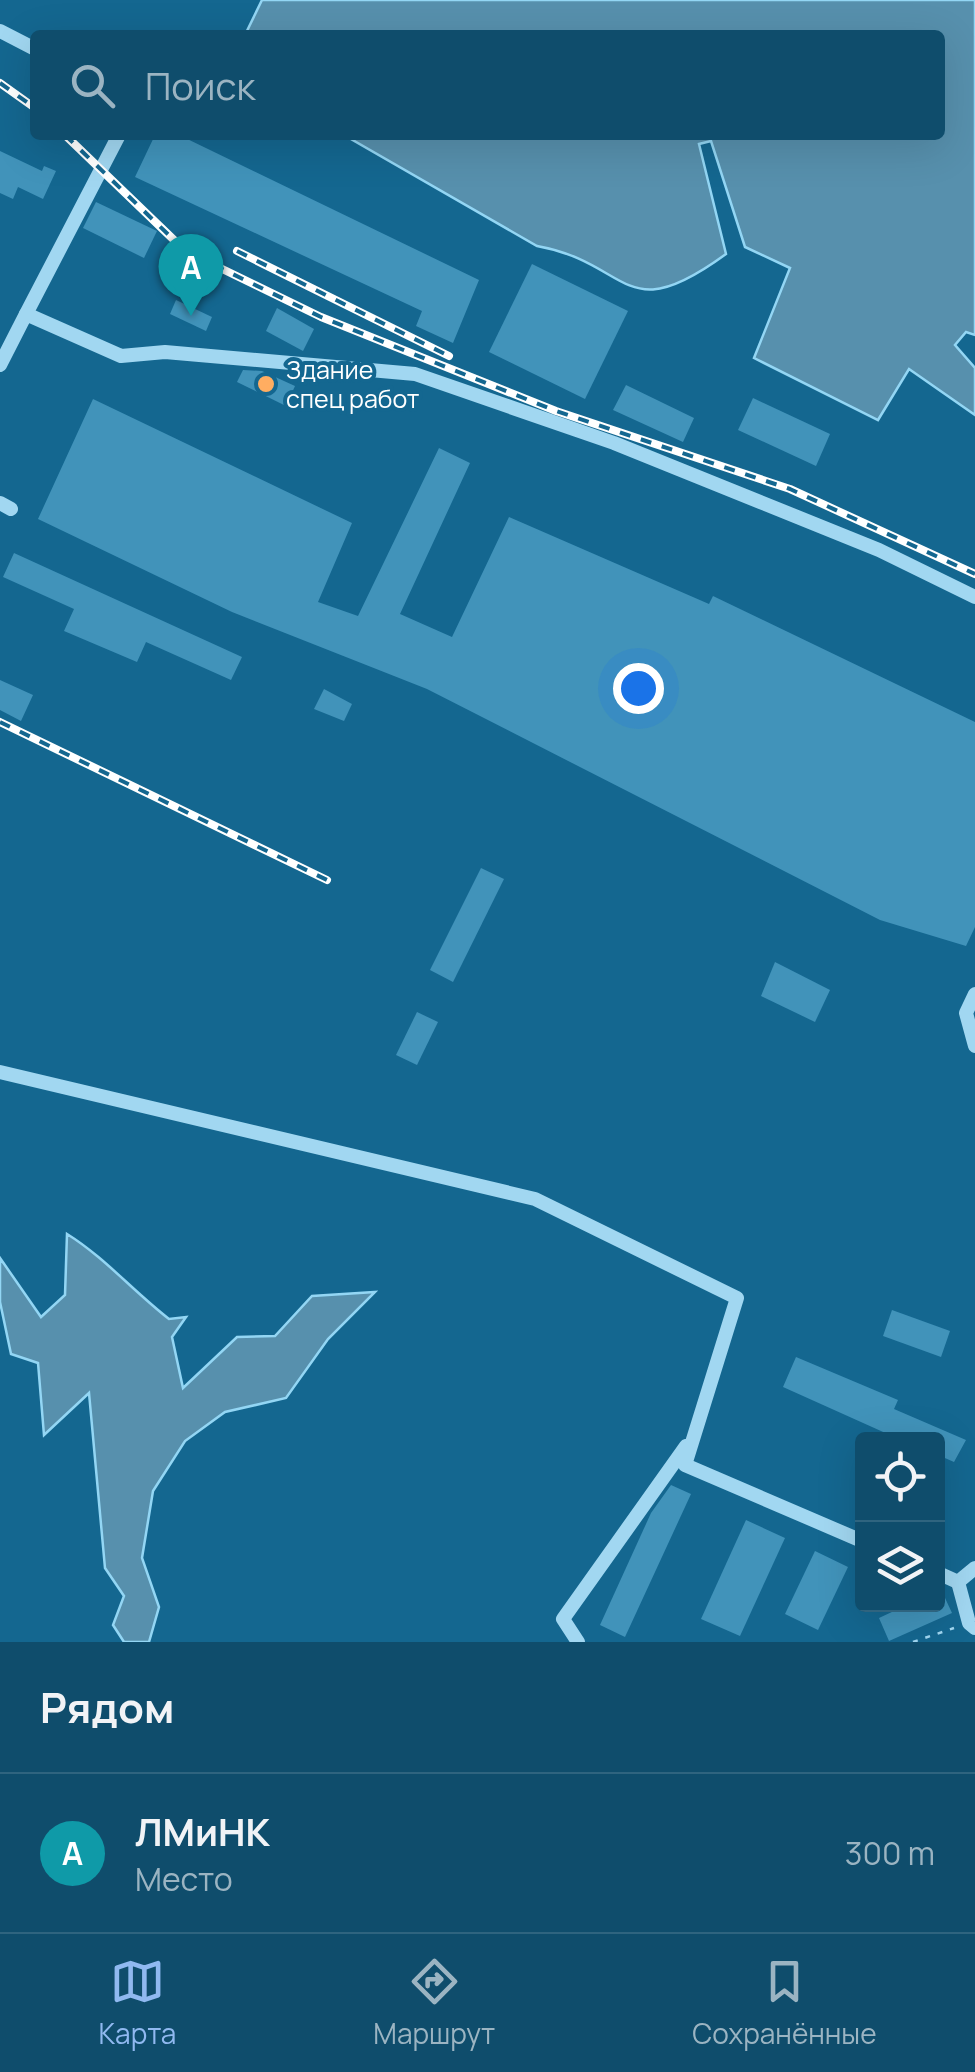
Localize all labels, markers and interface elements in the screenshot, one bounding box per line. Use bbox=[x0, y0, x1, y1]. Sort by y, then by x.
search box bbox=[30, 30, 945, 140]
icon: search bbox=[65, 58, 120, 113]
text: Поиск bbox=[145, 59, 255, 111]
pin: A bbox=[158, 234, 224, 316]
place label: Здание спец работ bbox=[286, 352, 420, 416]
marker: Здание спец работ bbox=[255, 373, 277, 395]
your location bbox=[613, 663, 664, 714]
map controls bbox=[855, 1432, 945, 1612]
button: locate bbox=[855, 1432, 945, 1522]
button: layers bbox=[855, 1522, 945, 1612]
text: Рядом bbox=[40, 1678, 174, 1736]
text: ЛМиНК bbox=[135, 1805, 270, 1857]
text: A bbox=[62, 1831, 83, 1875]
text: 300 m bbox=[845, 1831, 935, 1875]
text: Место bbox=[135, 1857, 233, 1901]
tab: Карта bbox=[98, 1954, 176, 2052]
tab: Маршрут bbox=[373, 1954, 495, 2052]
tab: Сохранённые bbox=[692, 1954, 877, 2052]

